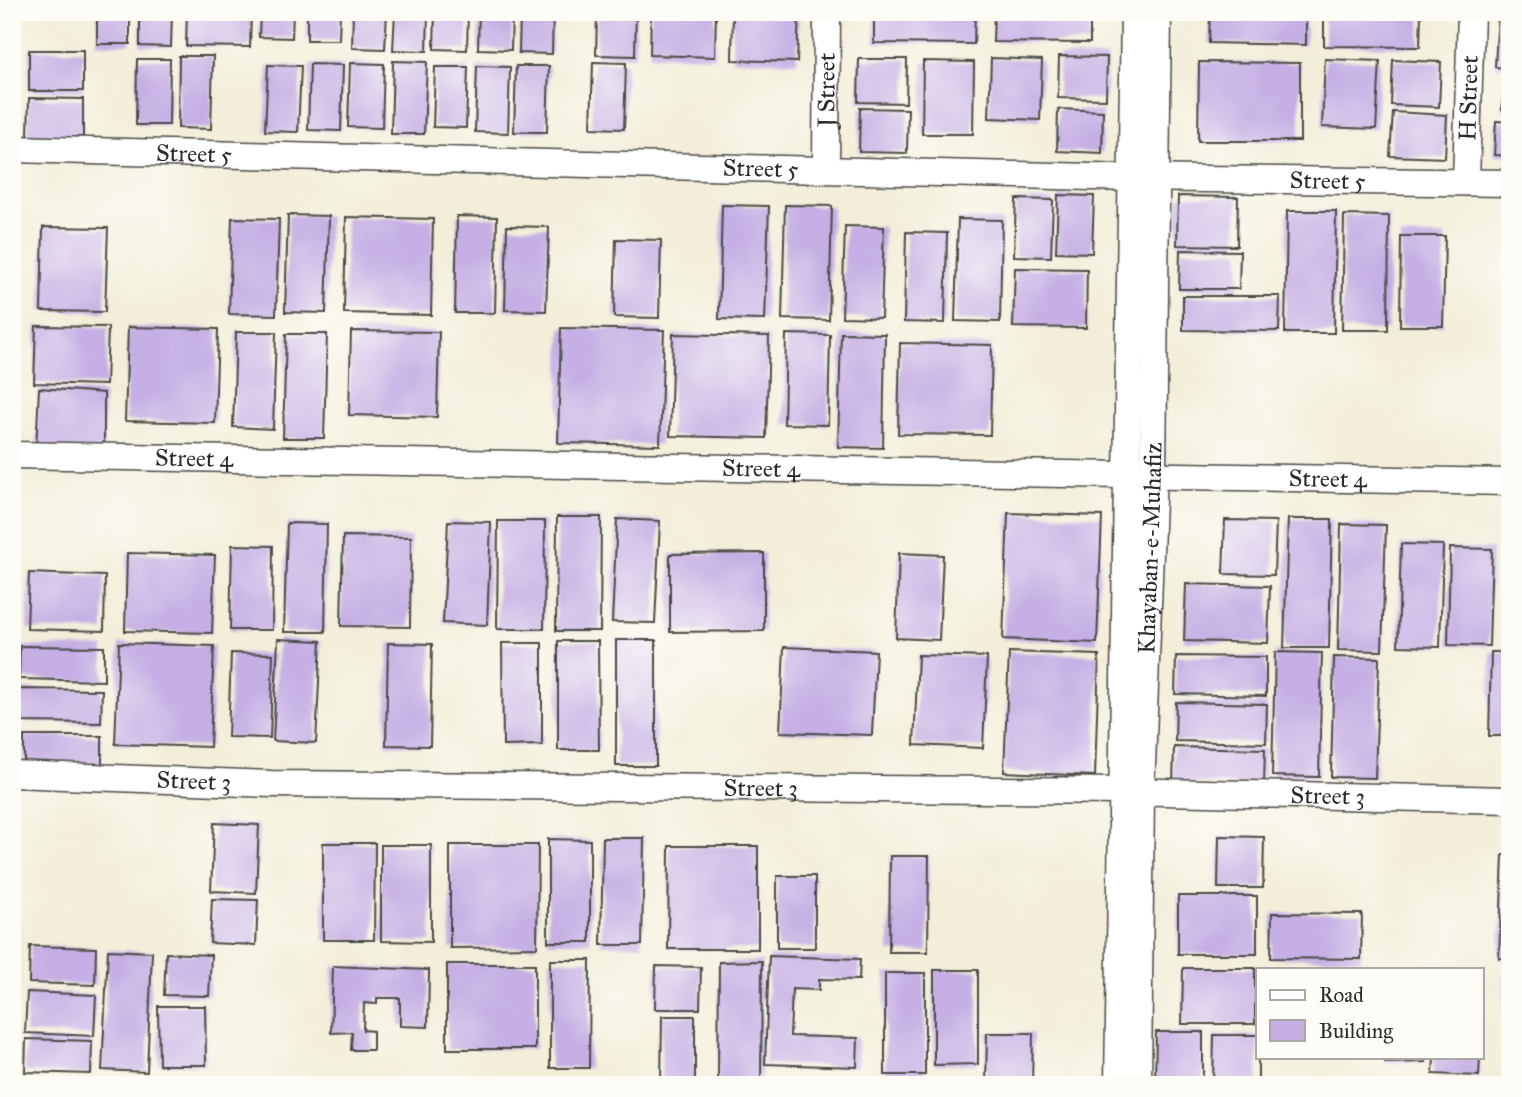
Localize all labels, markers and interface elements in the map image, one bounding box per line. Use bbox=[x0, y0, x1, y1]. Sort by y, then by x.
street label: J Street bbox=[811, 52, 842, 130]
street label: H Street bbox=[1452, 54, 1485, 141]
street label: Street 5 bbox=[156, 138, 232, 170]
street label: Street 5 bbox=[722, 152, 799, 184]
street label: Street 5 bbox=[1289, 165, 1366, 196]
street label: Khayaban-e-Muhafiz bbox=[1131, 442, 1168, 655]
street label: Street 4 bbox=[155, 443, 234, 474]
street label: Street 4 bbox=[722, 453, 801, 484]
street label: Street 4 bbox=[1288, 463, 1368, 494]
street label: Street 3 bbox=[156, 765, 232, 797]
street label: Street 3 bbox=[723, 773, 798, 803]
street label: Street 3 bbox=[1290, 780, 1365, 812]
legend bbox=[1256, 968, 1484, 1058]
text: Road bbox=[1319, 982, 1364, 1008]
text: Building bbox=[1319, 1018, 1393, 1044]

